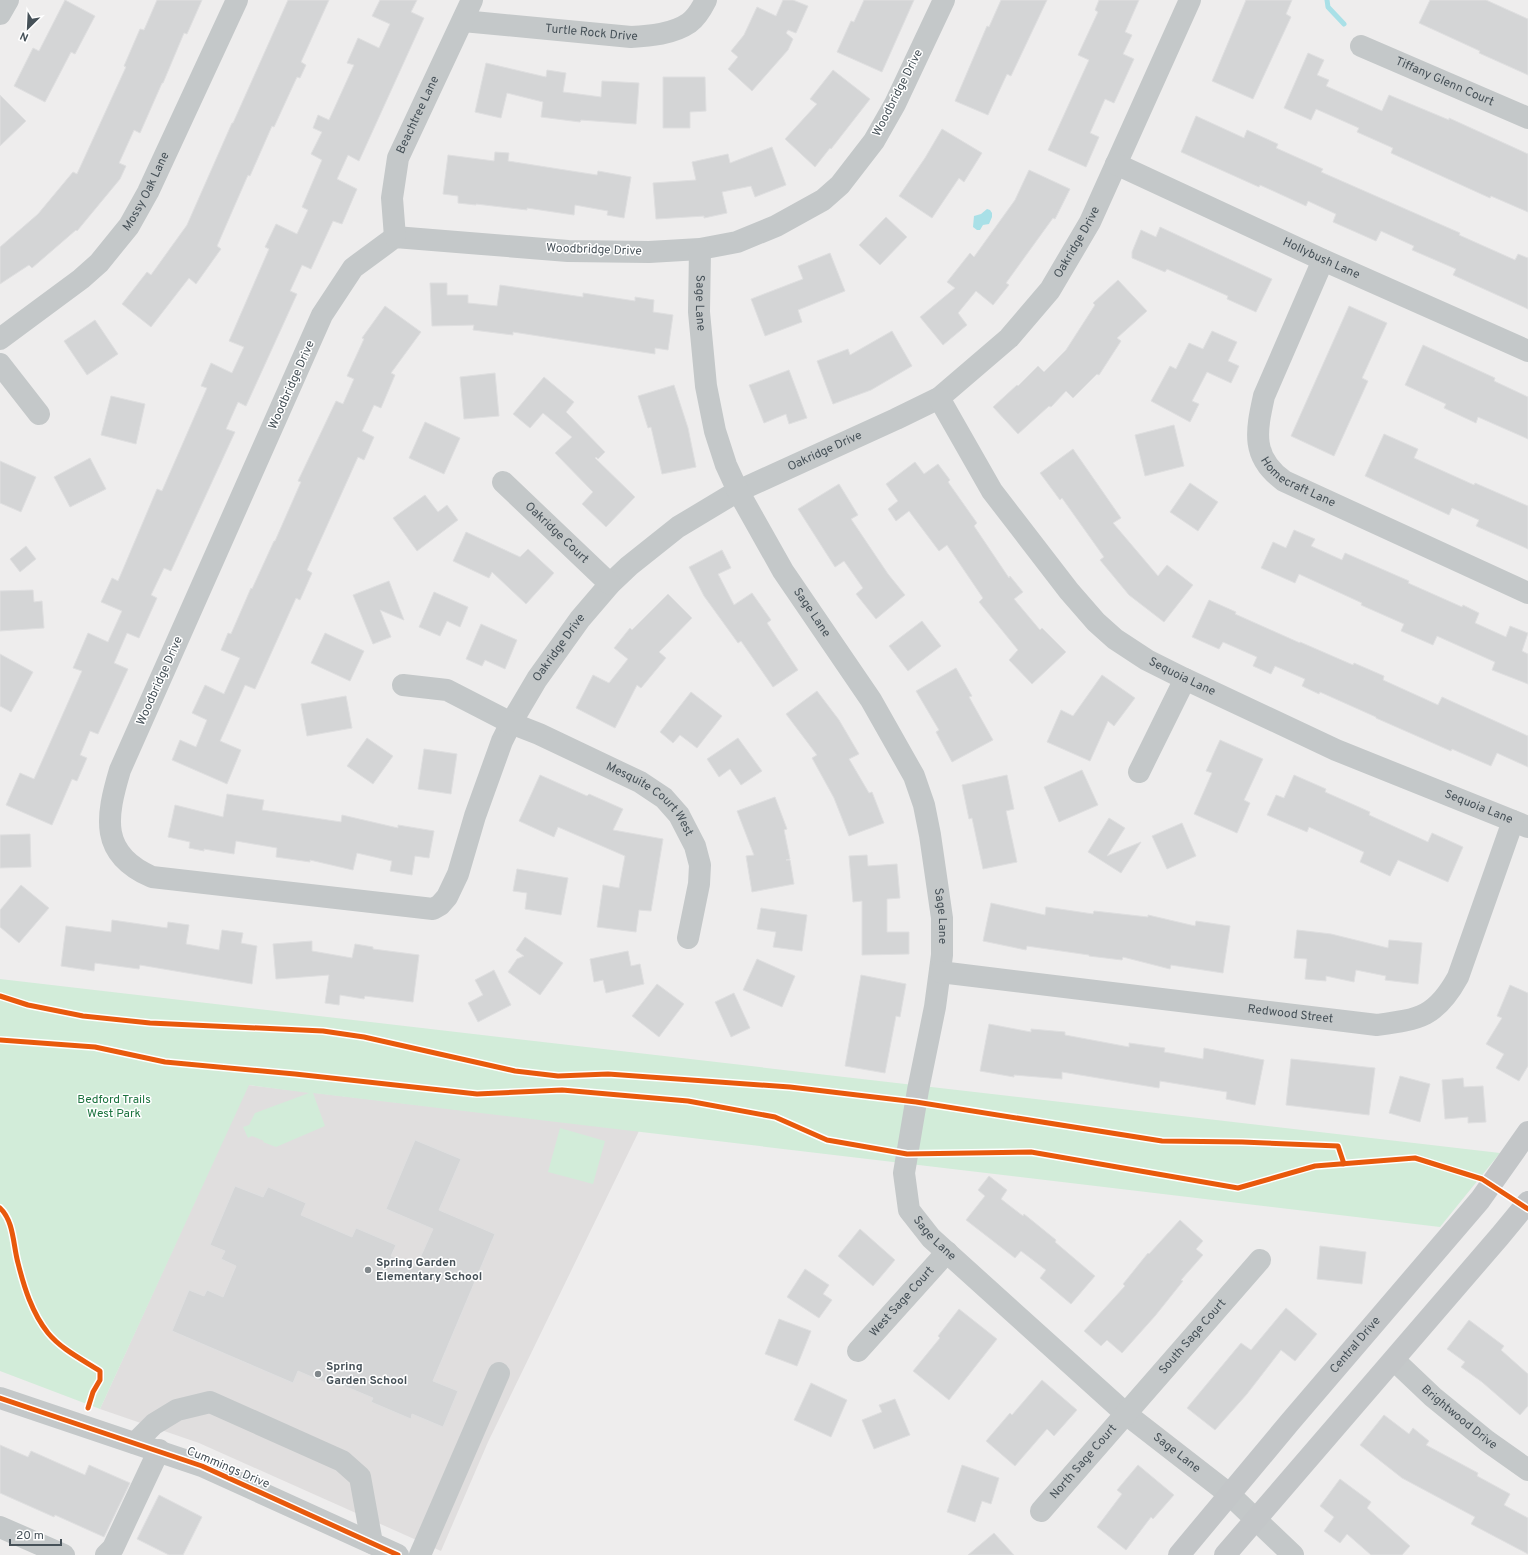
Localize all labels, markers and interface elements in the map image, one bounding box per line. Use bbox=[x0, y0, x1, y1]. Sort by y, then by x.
north arrow bbox=[8, 8, 48, 48]
street label: Turtle Rock Drive bbox=[544, 21, 638, 45]
text: N bbox=[18, 28, 31, 44]
street label: Woodbridge Drive bbox=[869, 47, 927, 139]
street label: Tiffany Glenn Court bbox=[1393, 54, 1496, 110]
street label: Beachtree Lane bbox=[393, 73, 443, 157]
street label: Mossy Oak Lane bbox=[120, 150, 173, 235]
street label: Oakridge Drive bbox=[1051, 204, 1104, 281]
street label: Hollybush Lane bbox=[1280, 234, 1362, 283]
street label: Woodbridge Drive bbox=[546, 240, 642, 260]
street label: Sage Lane bbox=[691, 275, 709, 332]
street label: Woodbridge Drive bbox=[265, 338, 319, 432]
street label: Oakridge Drive bbox=[785, 427, 865, 475]
street label: Homecraft Lane bbox=[1256, 454, 1338, 511]
street label: Oakridge Court bbox=[521, 499, 592, 567]
street label: Sage Lane bbox=[789, 585, 834, 641]
street label: Oakridge Drive bbox=[529, 610, 589, 685]
street label: Woodbridge Drive bbox=[133, 634, 187, 728]
street label: Sequoia Lane bbox=[1146, 654, 1218, 700]
street label: Mesquite Court West bbox=[603, 759, 697, 839]
street label: Sequoia Lane bbox=[1442, 786, 1515, 828]
street label: Sage Lane bbox=[930, 887, 950, 944]
street label: Redwood Street bbox=[1247, 1001, 1334, 1028]
park label: Bedford Trails West Park bbox=[77, 1092, 151, 1122]
street label: Sage Lane bbox=[909, 1213, 959, 1265]
place label: Spring Garden Elementary School bbox=[376, 1255, 482, 1285]
street label: West Sage Court bbox=[866, 1263, 938, 1341]
marker: Spring Garden Elementary School bbox=[363, 1265, 373, 1275]
street label: South Sage Court bbox=[1156, 1296, 1230, 1378]
street label: Central Drive bbox=[1327, 1314, 1384, 1377]
place label: Spring Garden School bbox=[326, 1359, 407, 1389]
marker: Spring Garden School bbox=[313, 1369, 323, 1379]
street label: Brightwood Drive bbox=[1418, 1382, 1500, 1454]
street label: North Sage Court bbox=[1047, 1421, 1121, 1503]
street label: Sage Lane bbox=[1149, 1430, 1204, 1477]
street label: Cummings Drive bbox=[184, 1443, 272, 1493]
scale bar bbox=[10, 1521, 61, 1547]
text: 20 m bbox=[16, 1528, 44, 1544]

